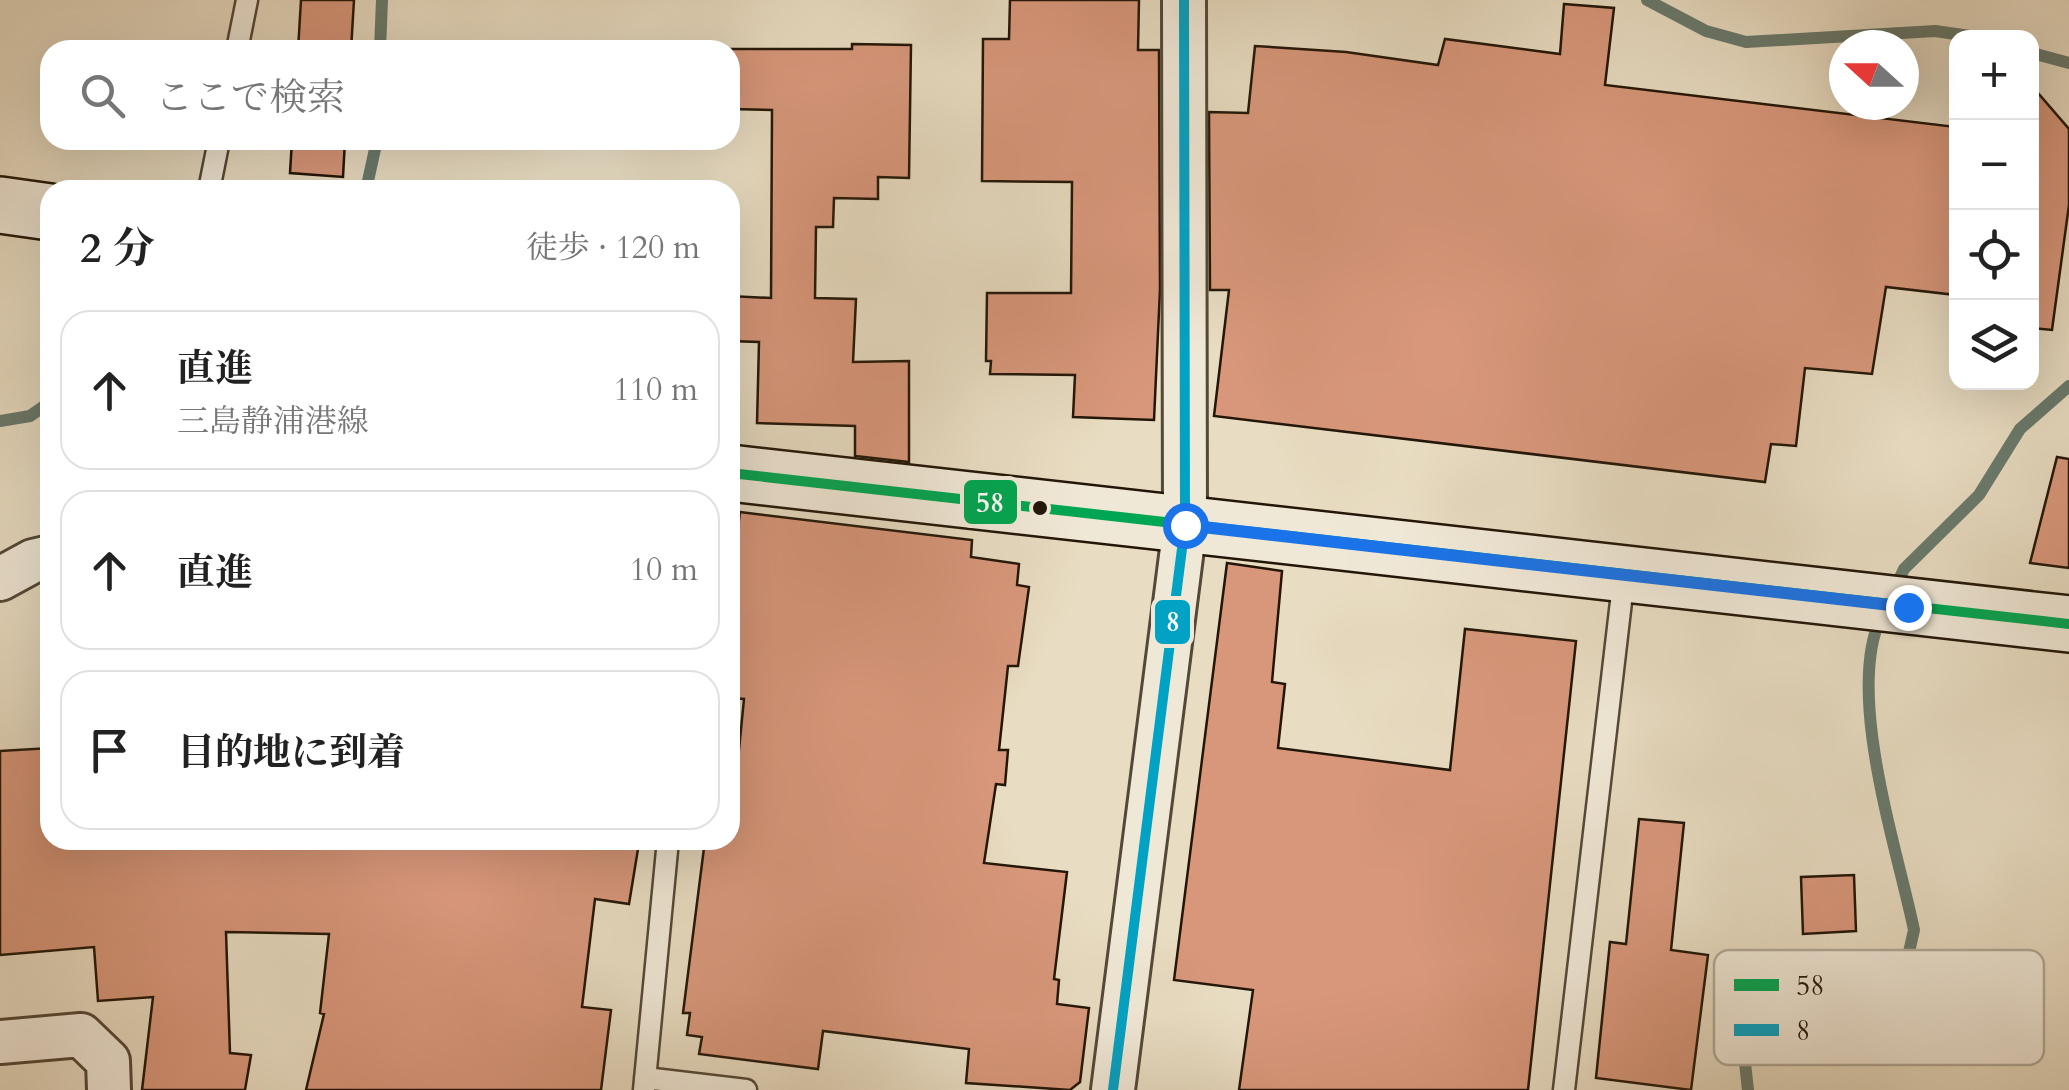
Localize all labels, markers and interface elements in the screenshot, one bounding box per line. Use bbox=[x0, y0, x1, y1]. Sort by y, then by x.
north arrow bbox=[1829, 30, 1919, 120]
map controls bbox=[1949, 30, 2039, 390]
button: + bbox=[1949, 30, 2039, 120]
search box bbox=[40, 40, 740, 150]
icon: search bbox=[75, 68, 130, 123]
text: ここで検索 bbox=[155, 72, 345, 124]
button: − bbox=[1949, 120, 2039, 210]
button: locate bbox=[1949, 210, 2039, 300]
text: 2 分 bbox=[80, 220, 155, 277]
text: 徒歩 · 120 m bbox=[526, 226, 700, 270]
button: layers bbox=[1949, 300, 2039, 390]
text: 直進 bbox=[177, 343, 253, 395]
icon: ahead bbox=[82, 363, 137, 418]
text: 110 m bbox=[613, 368, 698, 412]
text: 三島静浦港線 bbox=[177, 400, 369, 444]
line badge: 58 bbox=[962, 478, 1019, 526]
text: 58 bbox=[976, 484, 1004, 522]
unlabelled marker bbox=[1030, 498, 1050, 518]
route start bbox=[1163, 503, 1209, 549]
icon: ahead bbox=[82, 543, 137, 598]
text: 直進 bbox=[177, 547, 253, 599]
text: 10 m bbox=[630, 548, 698, 592]
route end bbox=[1886, 585, 1932, 631]
line badge: 8 bbox=[1153, 598, 1192, 646]
text: 8 bbox=[1166, 603, 1180, 641]
icon: arrive bbox=[82, 723, 137, 778]
text: 目的地に到着 bbox=[177, 727, 405, 779]
legend bbox=[1714, 950, 2044, 1065]
text: 58 bbox=[1796, 967, 1825, 1005]
text: 8 bbox=[1796, 1012, 1810, 1050]

